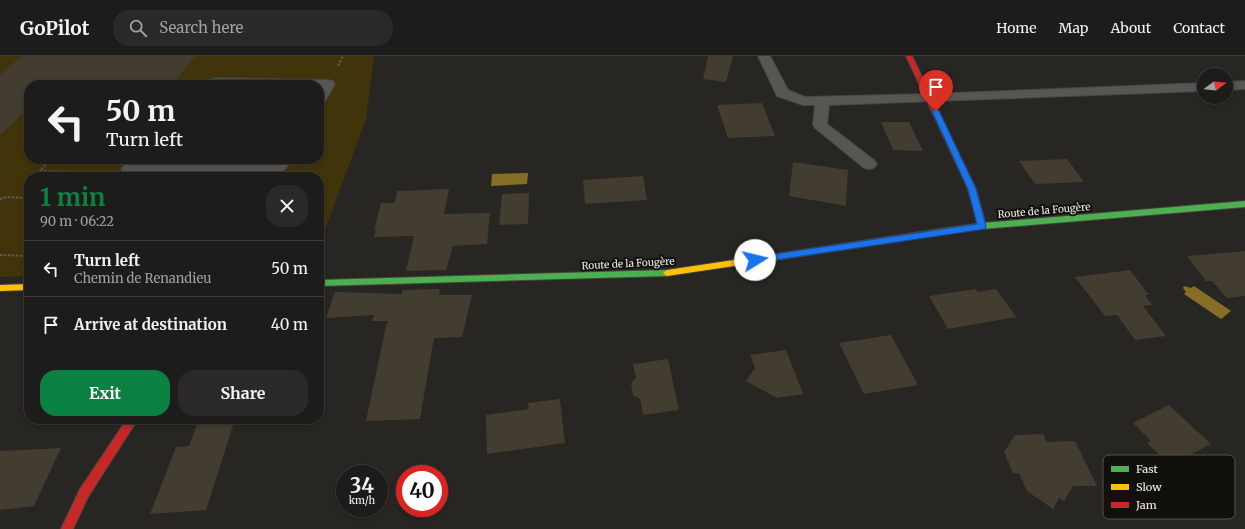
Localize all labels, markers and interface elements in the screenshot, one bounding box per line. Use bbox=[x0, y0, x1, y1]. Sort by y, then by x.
search box bbox=[113, 10, 393, 46]
text: GoPilot bbox=[20, 16, 89, 40]
icon: search bbox=[127, 17, 149, 39]
text: Search here bbox=[159, 18, 243, 37]
text: Home bbox=[996, 19, 1037, 37]
text: Map bbox=[1059, 19, 1088, 37]
text: About bbox=[1110, 19, 1151, 37]
text: Contact bbox=[1173, 19, 1225, 37]
north arrow bbox=[1197, 68, 1233, 104]
map controls bbox=[1197, 68, 1233, 104]
pin bbox=[919, 70, 953, 111]
icon: arrive bbox=[925, 76, 947, 98]
text: 50 m bbox=[106, 93, 175, 129]
icon: left bbox=[40, 96, 92, 148]
text: Turn left bbox=[106, 128, 183, 151]
text: 1 min bbox=[40, 182, 105, 213]
button: close bbox=[266, 185, 308, 227]
street label: Route de la Fougère bbox=[997, 200, 1091, 221]
text: 90 m · 06:22 bbox=[40, 213, 114, 230]
position arrow bbox=[734, 239, 776, 281]
text: Turn left bbox=[74, 251, 140, 270]
street label: Route de la Fougère bbox=[581, 255, 675, 272]
icon: left bbox=[40, 258, 62, 280]
text: 50 m bbox=[271, 259, 308, 278]
text: Chemin de Renandieu bbox=[74, 270, 211, 287]
icon: arrive bbox=[40, 314, 62, 336]
text: Arrive at destination bbox=[74, 315, 227, 334]
text: 40 m bbox=[271, 315, 308, 334]
button: Exit bbox=[40, 370, 170, 416]
button: Share bbox=[178, 370, 308, 416]
legend bbox=[1103, 455, 1235, 519]
text: Fast bbox=[1136, 462, 1159, 476]
speed limit sign: 40 bbox=[396, 465, 448, 517]
text: 34 bbox=[350, 473, 374, 498]
text: Slow bbox=[1136, 480, 1162, 494]
text: km/h bbox=[349, 494, 375, 507]
text: Jam bbox=[1135, 498, 1157, 512]

